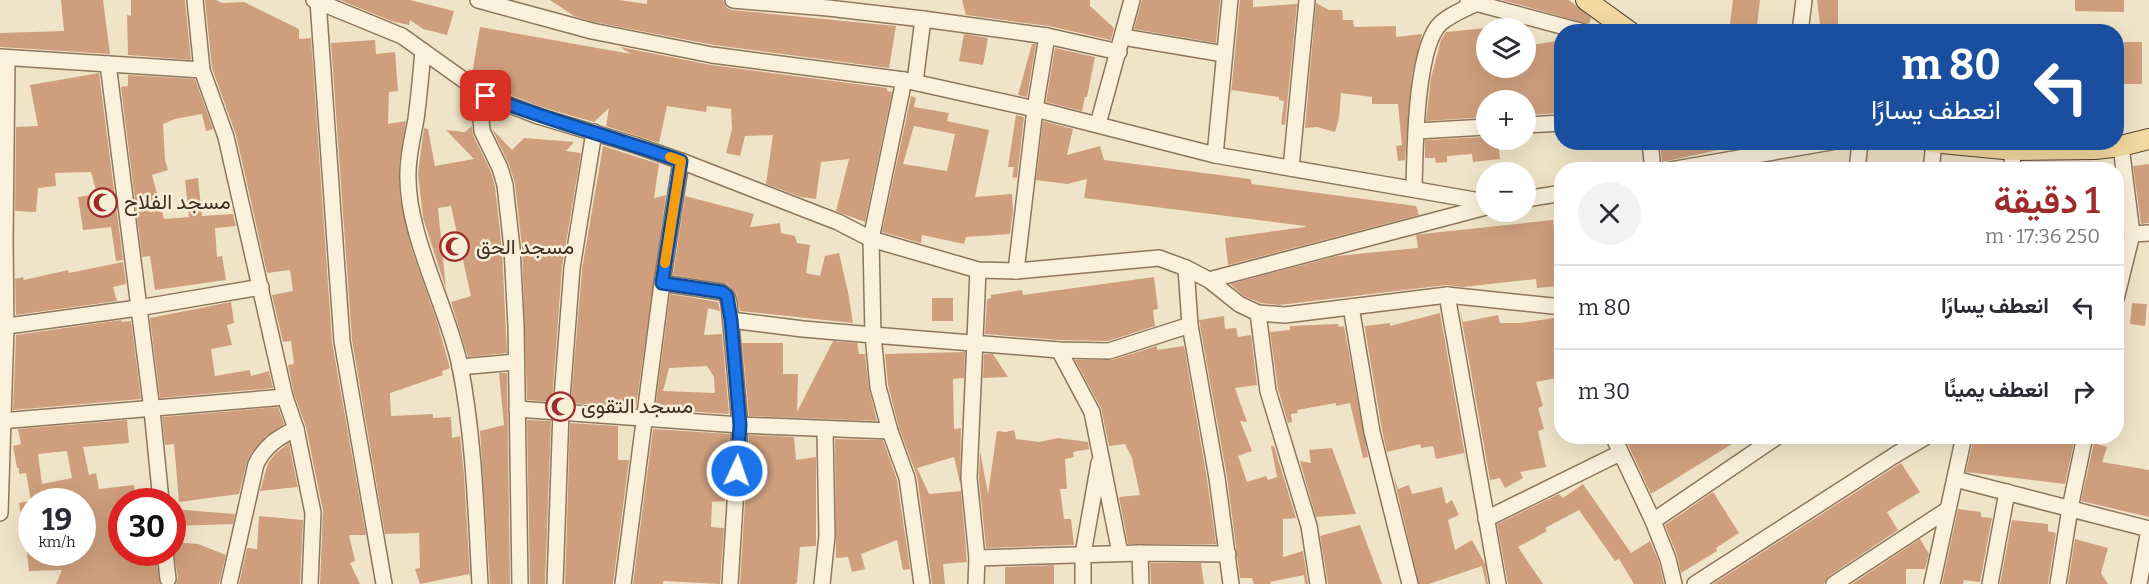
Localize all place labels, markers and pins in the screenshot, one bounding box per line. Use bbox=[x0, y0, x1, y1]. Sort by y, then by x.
pin bbox=[460, 70, 511, 121]
mosque icon: مسجد الفلاح bbox=[87, 186, 119, 218]
place label: مسجد الفلاح bbox=[124, 189, 231, 216]
mosque icon: مسجد الحق bbox=[439, 231, 471, 263]
place label: مسجد الحق bbox=[476, 234, 574, 260]
mosque icon: مسجد التقوى bbox=[544, 390, 576, 422]
place label: مسجد التقوى bbox=[581, 393, 693, 419]

